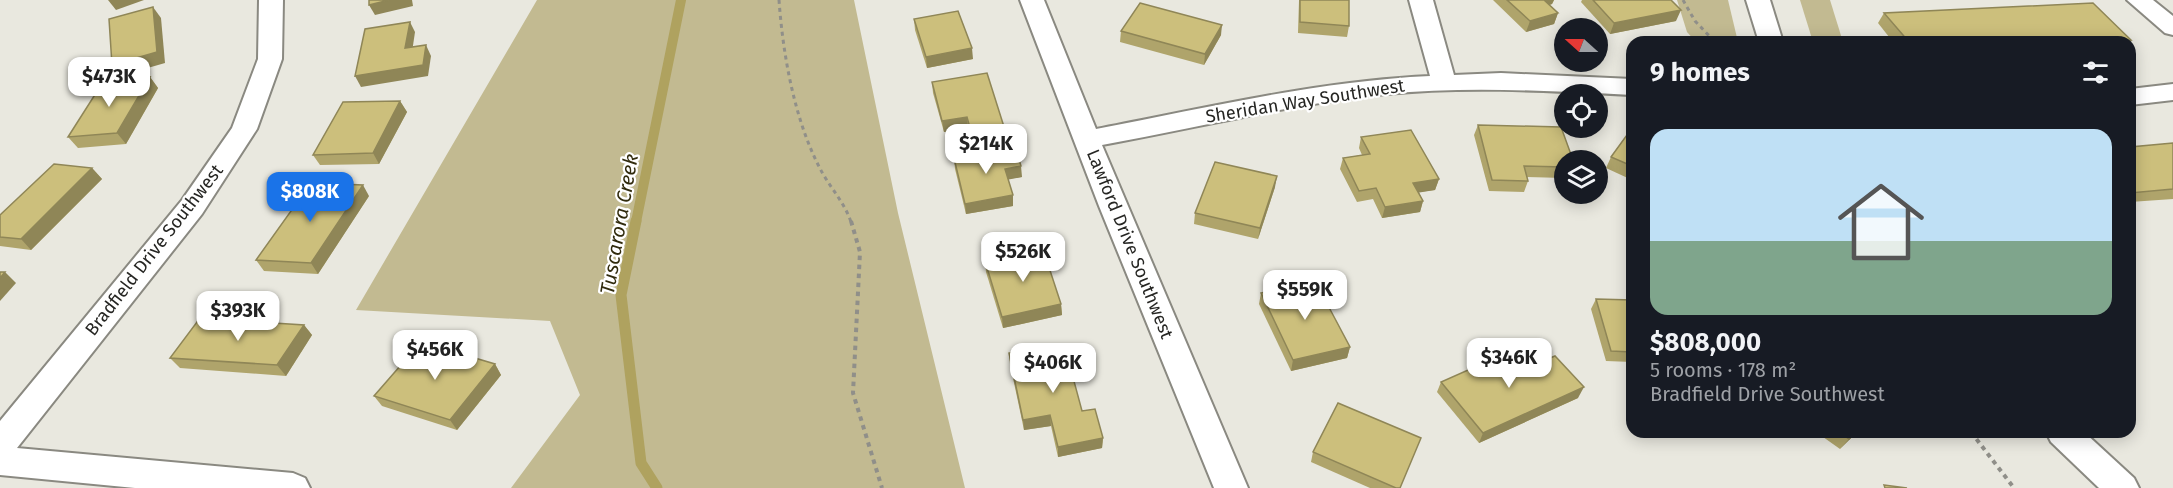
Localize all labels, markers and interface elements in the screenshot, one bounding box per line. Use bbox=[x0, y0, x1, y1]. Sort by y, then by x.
north arrow bbox=[1554, 18, 1608, 72]
map controls bbox=[1554, 18, 1608, 204]
icon: filters bbox=[2079, 56, 2112, 89]
pin: $473K bbox=[67, 57, 151, 108]
text: 9 homes bbox=[1650, 57, 1750, 88]
text: $473K bbox=[82, 64, 136, 88]
street label: Sheridan Way Southwest bbox=[1204, 74, 1406, 128]
button: locate bbox=[1554, 84, 1608, 138]
pin: $214K bbox=[944, 124, 1028, 175]
text: $214K bbox=[959, 131, 1013, 155]
street label: Lawford Drive Southwest bbox=[1082, 146, 1178, 342]
button: layers bbox=[1554, 150, 1608, 204]
water label: Tuscarora Creek bbox=[595, 152, 643, 296]
street label: Bradfield Drive Southwest bbox=[80, 160, 228, 340]
icon: home bbox=[1827, 168, 1935, 276]
pin: $808K bbox=[268, 172, 352, 223]
text: $808K bbox=[281, 179, 339, 203]
pin: $526K bbox=[981, 232, 1065, 283]
text: $526K bbox=[995, 239, 1051, 263]
pin: $559K bbox=[1263, 270, 1347, 321]
text: $559K bbox=[1277, 277, 1333, 301]
pin: $393K bbox=[196, 291, 280, 342]
text: $393K bbox=[210, 298, 266, 322]
text: $808,000 bbox=[1650, 327, 1761, 358]
pin: $456K bbox=[393, 330, 477, 381]
text: $456K bbox=[407, 337, 463, 361]
pin: $346K bbox=[1467, 338, 1551, 389]
pin: $406K bbox=[1011, 343, 1095, 394]
text: $346K bbox=[1481, 345, 1537, 369]
text: $406K bbox=[1024, 350, 1082, 374]
text: 5 rooms · 178 m² bbox=[1650, 358, 1796, 382]
text: Bradfield Drive Southwest bbox=[1650, 382, 1885, 406]

